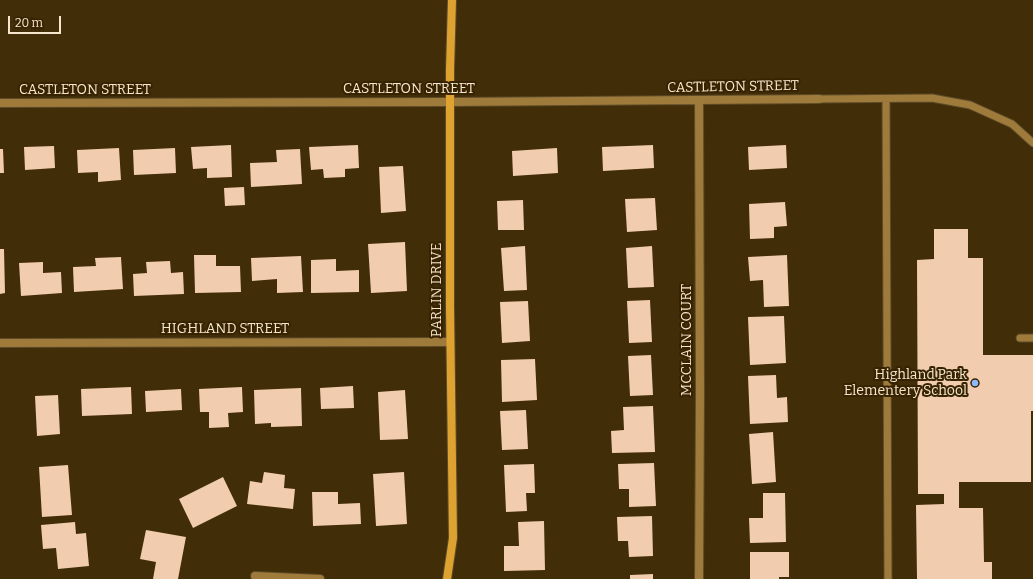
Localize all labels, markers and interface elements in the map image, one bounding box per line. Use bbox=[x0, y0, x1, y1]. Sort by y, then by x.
scale bar bbox=[10, 8, 63, 34]
text: 20 m bbox=[15, 16, 43, 30]
street label: CASTLETON STREET bbox=[667, 77, 799, 97]
street label: CASTLETON STREET bbox=[343, 81, 475, 97]
street label: CASTLETON STREET bbox=[19, 82, 151, 98]
street label: PARLIN DRIVE bbox=[429, 243, 445, 337]
street label: MCCLAIN COURT bbox=[679, 284, 695, 396]
street label: HIGHLAND STREET bbox=[161, 321, 289, 337]
place label: Highland Park Elementery School bbox=[844, 367, 967, 400]
marker: Highland Park Elementery School bbox=[970, 378, 980, 388]

